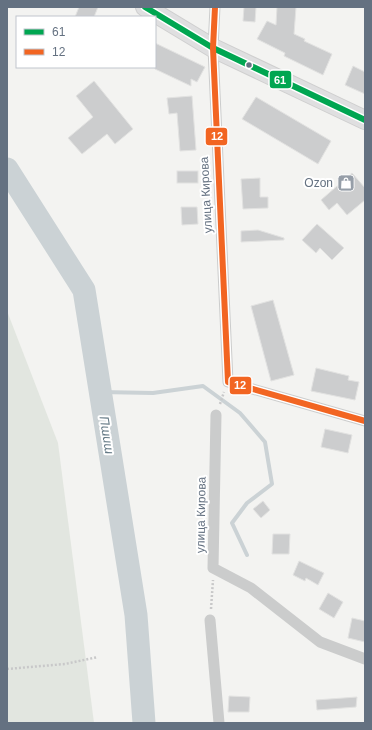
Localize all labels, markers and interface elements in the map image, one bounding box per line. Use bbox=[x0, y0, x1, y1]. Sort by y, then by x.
legend bbox=[16, 16, 156, 68]
text: 61 bbox=[52, 25, 66, 39]
text: 12 bbox=[52, 45, 66, 59]
unlabelled marker bbox=[244, 60, 254, 70]
line badge: 61 bbox=[269, 70, 292, 89]
text: 61 bbox=[274, 74, 286, 86]
line badge: 12 bbox=[205, 127, 228, 146]
text: 12 bbox=[211, 130, 223, 142]
street label: улица Кирова bbox=[197, 156, 215, 233]
shop icon: Ozon bbox=[336, 173, 356, 193]
place label: Ozon bbox=[304, 176, 333, 190]
line badge: 12 bbox=[229, 376, 252, 395]
text: 12 bbox=[234, 379, 246, 391]
water label: Пшиш bbox=[97, 415, 117, 455]
street label: улица Кирова bbox=[193, 476, 209, 553]

